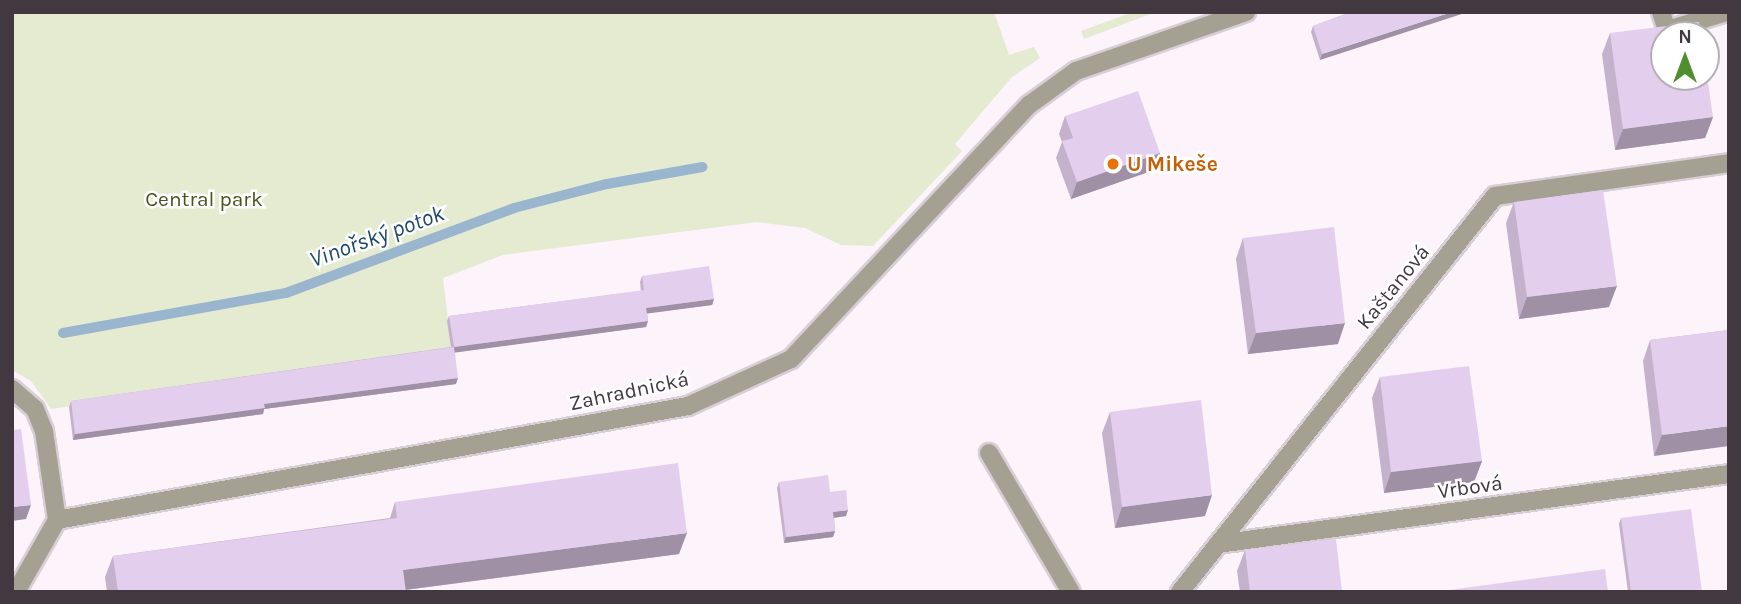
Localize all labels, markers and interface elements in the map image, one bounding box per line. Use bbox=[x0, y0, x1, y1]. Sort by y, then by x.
north arrow bbox=[1650, 21, 1720, 91]
text: N bbox=[1678, 26, 1692, 48]
place label: U Mikeše bbox=[1127, 151, 1218, 177]
marker: U Mikeše bbox=[1105, 156, 1121, 172]
park label: Central park bbox=[145, 186, 263, 212]
water label: Vinořský potok bbox=[306, 200, 448, 274]
street label: Kaštanová bbox=[1351, 240, 1435, 334]
street label: Zahradnická bbox=[567, 366, 691, 416]
street label: Vrbová bbox=[1436, 470, 1504, 504]

